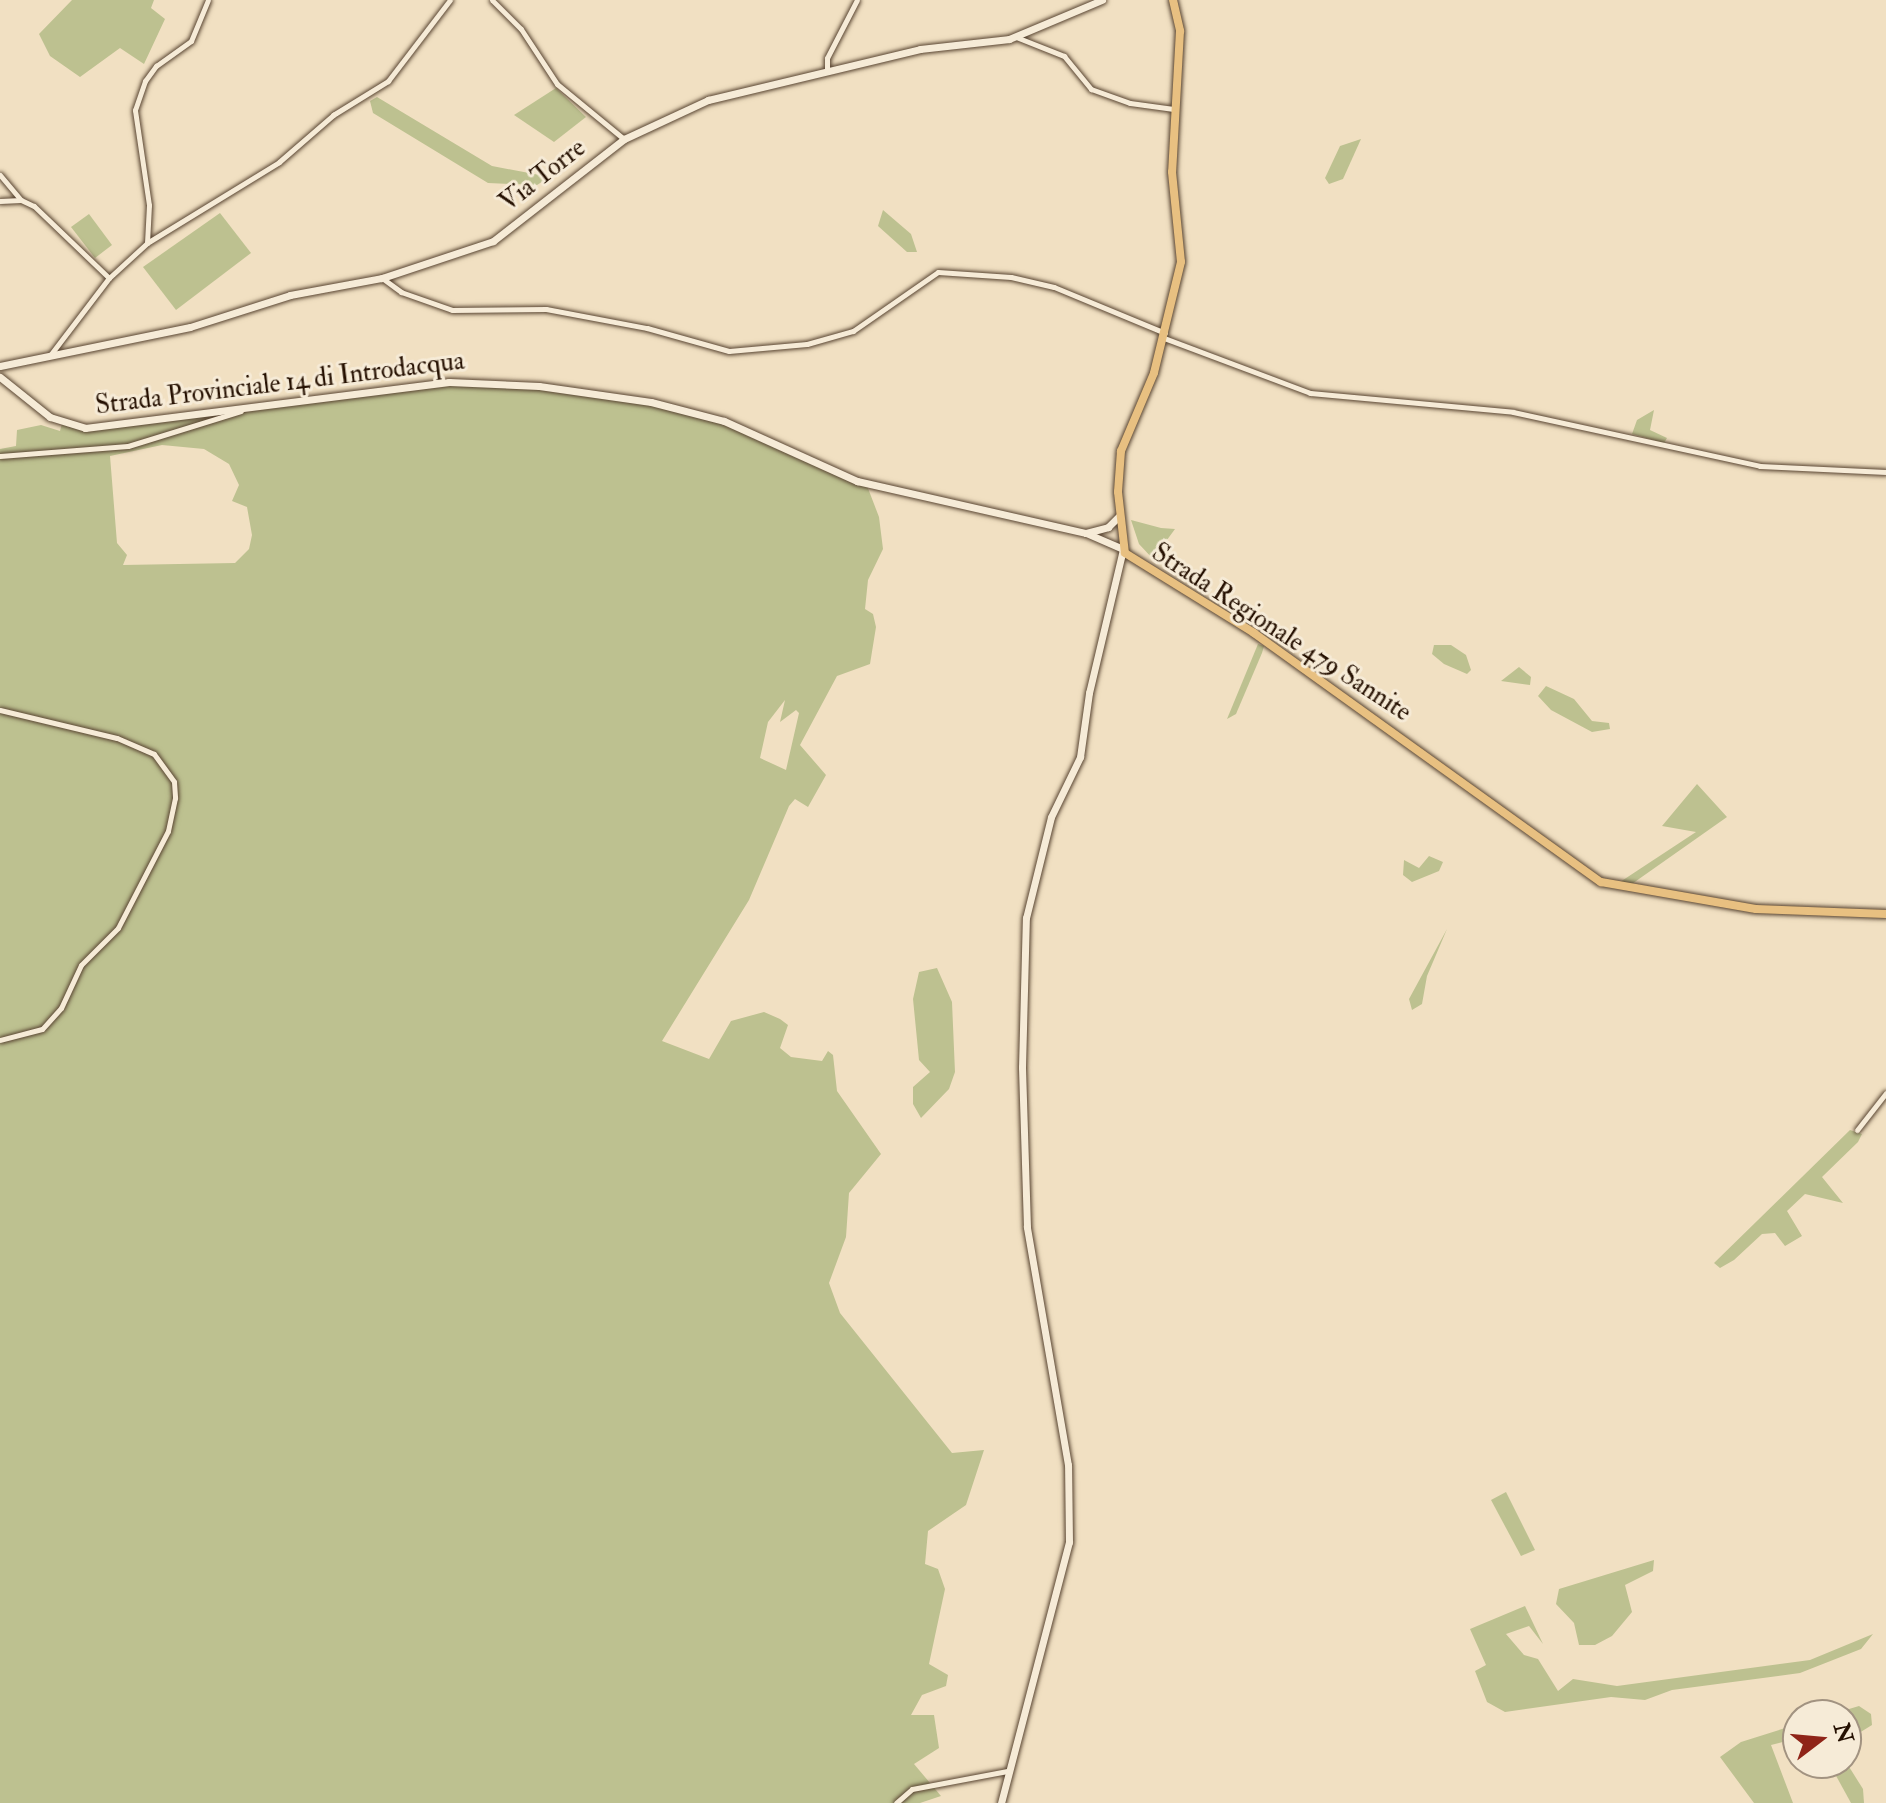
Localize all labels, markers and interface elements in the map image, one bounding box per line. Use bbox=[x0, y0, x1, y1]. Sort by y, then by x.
street label: Via Torre bbox=[494, 133, 592, 219]
street label: Strada Provinciale 14 di Introdacqua bbox=[94, 346, 466, 422]
street label: Strada Regionale 479 Sannite bbox=[1146, 537, 1416, 729]
north arrow bbox=[1782, 1699, 1862, 1779]
text: N bbox=[1827, 1720, 1859, 1746]

